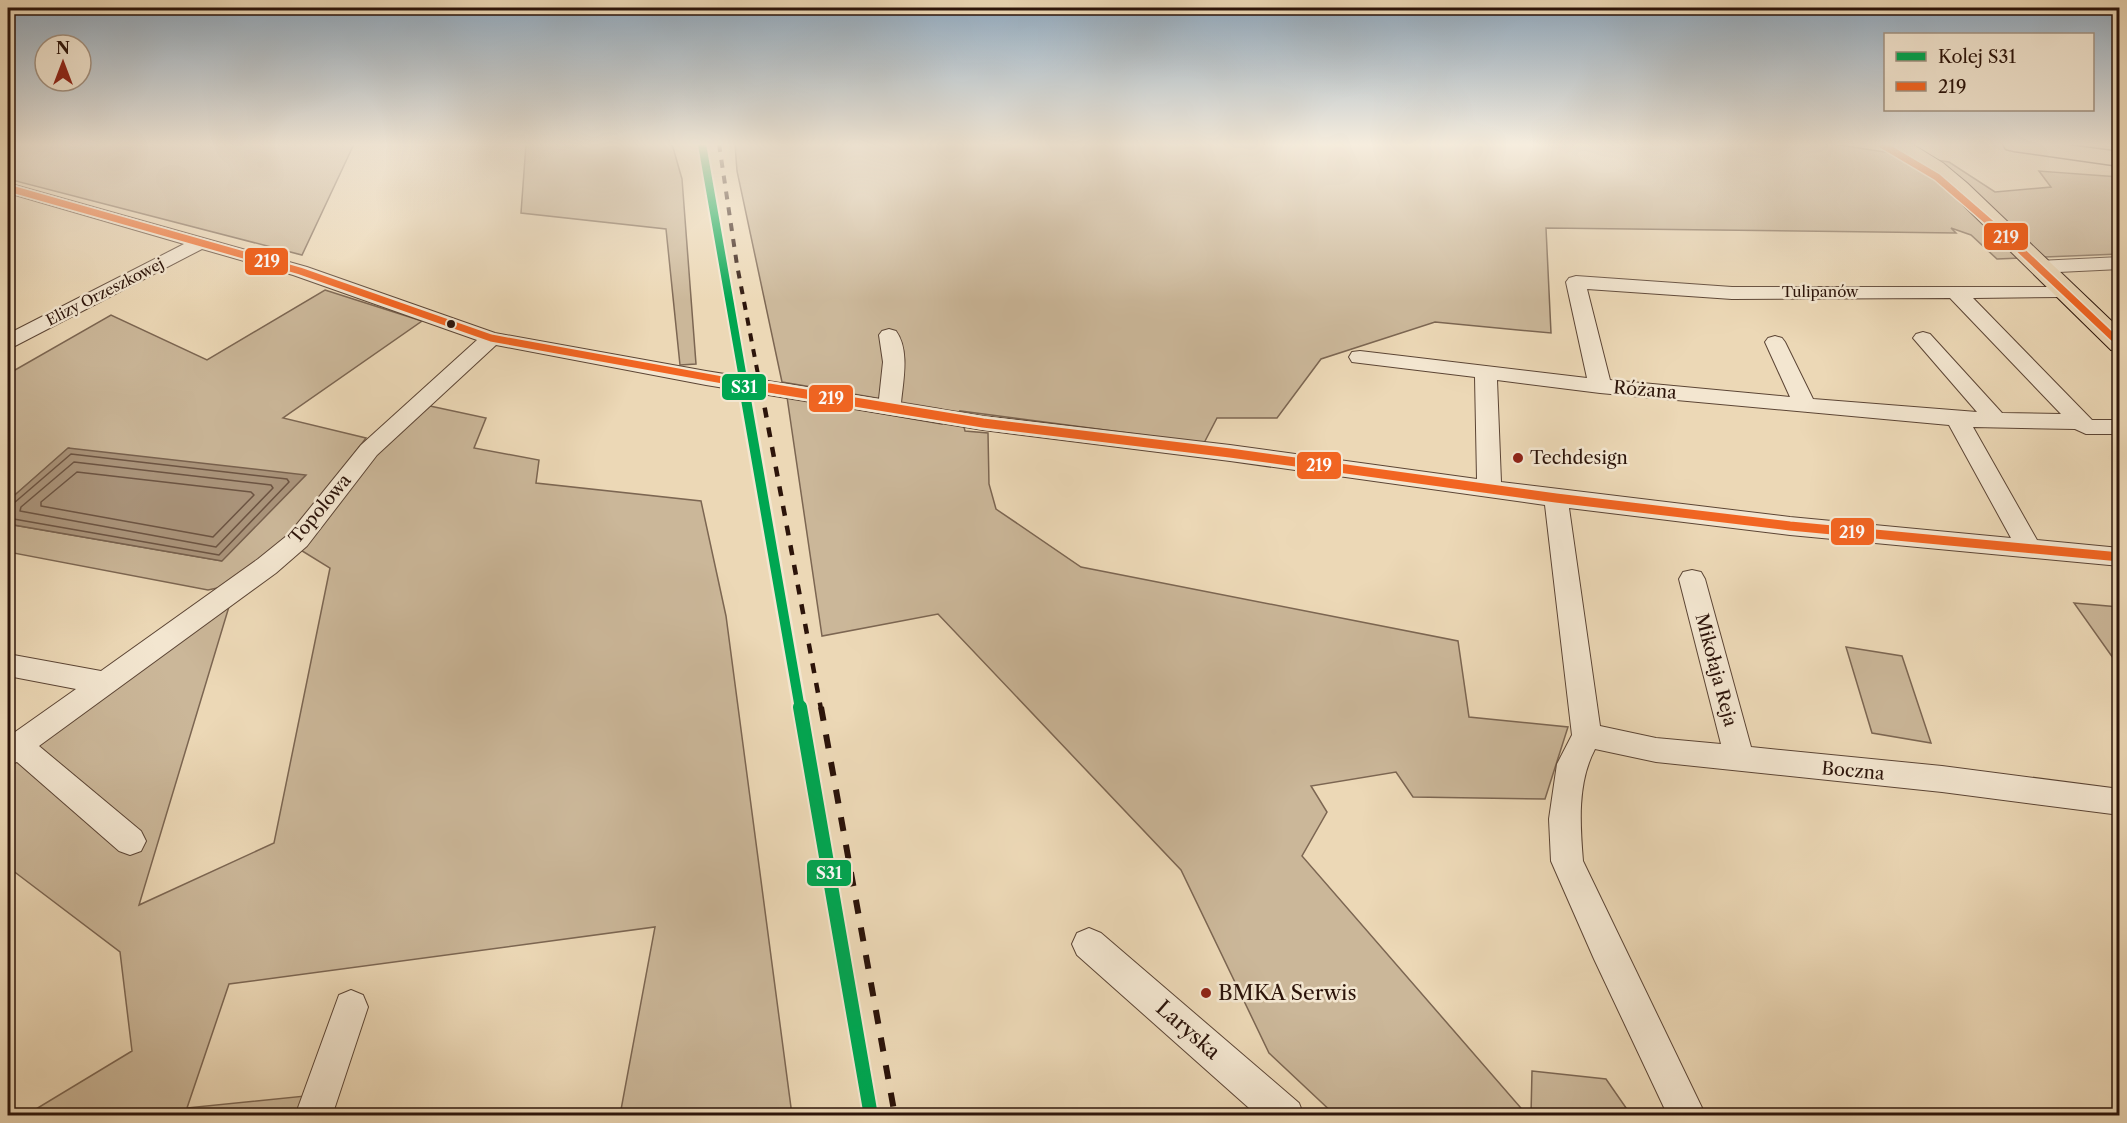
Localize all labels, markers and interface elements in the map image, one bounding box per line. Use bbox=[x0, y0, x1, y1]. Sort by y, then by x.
north arrow bbox=[33, 33, 93, 93]
legend bbox=[1884, 33, 2094, 111]
text: N bbox=[56, 38, 70, 58]
text: Kolej S31 bbox=[1938, 46, 2016, 68]
text: 219 bbox=[1938, 76, 1966, 98]
line badge: 219 bbox=[1983, 222, 2029, 251]
text: 219 bbox=[1993, 227, 2019, 247]
line badge: 219 bbox=[244, 247, 289, 276]
text: 219 bbox=[254, 251, 280, 271]
street label: Elizy Orzeszkowej bbox=[43, 254, 167, 329]
street label: Tulipanów bbox=[1782, 282, 1859, 301]
unlabelled marker bbox=[445, 318, 457, 330]
line badge: S31 bbox=[721, 373, 767, 401]
street label: Różana bbox=[1612, 376, 1678, 404]
text: S31 bbox=[731, 377, 758, 397]
line badge: 219 bbox=[808, 384, 854, 413]
text: 219 bbox=[818, 388, 844, 408]
place label: Techdesign bbox=[1530, 447, 1628, 469]
line badge: 219 bbox=[1296, 451, 1342, 480]
marker: Techdesign bbox=[1511, 451, 1525, 465]
text: 219 bbox=[1306, 455, 1332, 475]
street label: Topolowa bbox=[284, 469, 356, 549]
line badge: 219 bbox=[1830, 517, 1875, 546]
text: 219 bbox=[1839, 522, 1865, 542]
street label: Mikołaja Reja bbox=[1690, 611, 1742, 729]
street label: Boczna bbox=[1821, 757, 1886, 785]
line badge: S31 bbox=[806, 859, 852, 887]
text: S31 bbox=[816, 863, 843, 883]
place label: BMKA Serwis bbox=[1218, 980, 1357, 1005]
marker: BMKA Serwis bbox=[1199, 986, 1213, 1000]
street label: Laryska bbox=[1151, 995, 1226, 1065]

